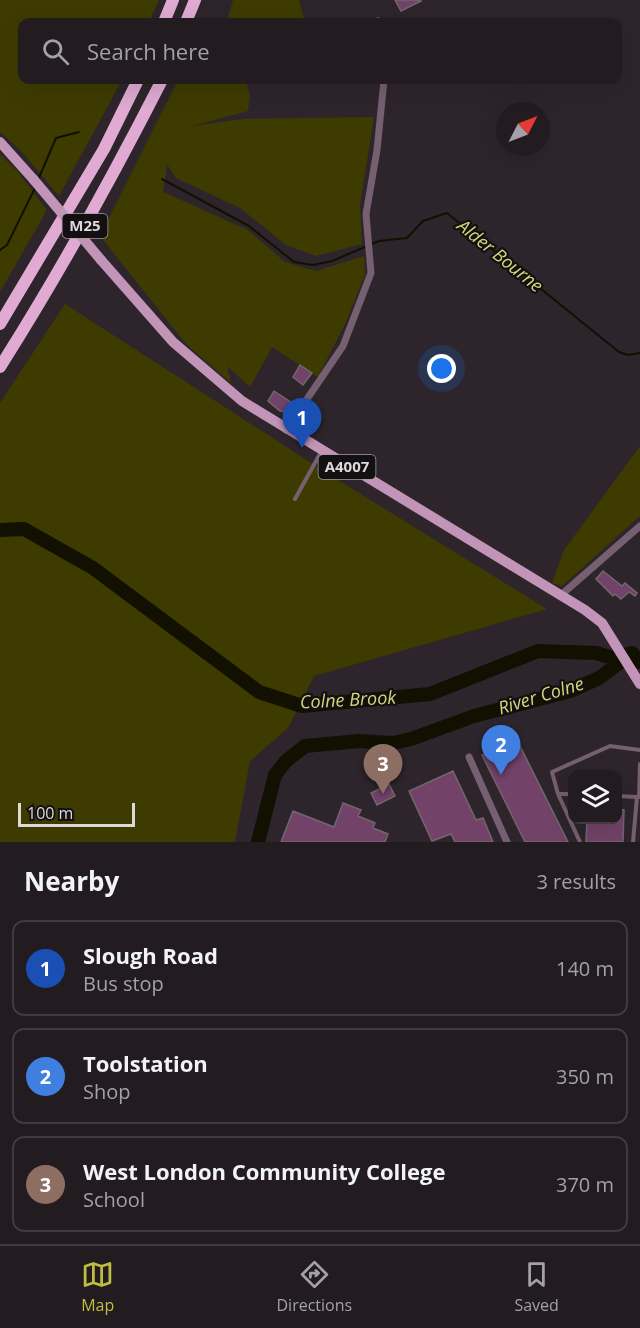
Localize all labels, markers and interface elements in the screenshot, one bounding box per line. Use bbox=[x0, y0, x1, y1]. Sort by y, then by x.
search box bbox=[18, 18, 622, 84]
icon: search bbox=[39, 35, 72, 68]
text: Search here bbox=[87, 36, 210, 66]
north arrow bbox=[496, 102, 550, 156]
water label: Alder Bourne bbox=[451, 212, 548, 297]
road number: M25 bbox=[62, 214, 107, 238]
your location bbox=[427, 354, 456, 383]
pin: 1 bbox=[282, 398, 322, 448]
road number: A4007 bbox=[318, 455, 376, 479]
water label: River Colne bbox=[495, 671, 587, 719]
water label: Colne Brook bbox=[299, 684, 398, 714]
pin: 2 bbox=[482, 726, 520, 775]
pin: 3 bbox=[364, 744, 403, 794]
map controls bbox=[568, 770, 622, 824]
button: layers bbox=[568, 770, 622, 824]
scale bar bbox=[18, 800, 135, 828]
text: 100 m bbox=[27, 802, 73, 824]
text: Nearby bbox=[24, 863, 119, 899]
text: 3 results bbox=[536, 868, 616, 895]
text: Slough Road bbox=[83, 940, 218, 970]
text: 1 bbox=[40, 955, 51, 982]
text: 140 m bbox=[556, 955, 614, 982]
text: Bus stop bbox=[83, 970, 164, 997]
text: Toolstation bbox=[83, 1048, 208, 1078]
text: 2 bbox=[40, 1063, 51, 1090]
text: 350 m bbox=[556, 1063, 614, 1090]
text: Shop bbox=[83, 1078, 131, 1105]
text: West London Community College bbox=[83, 1156, 445, 1186]
text: 3 bbox=[40, 1171, 51, 1198]
text: 370 m bbox=[556, 1171, 614, 1198]
text: School bbox=[83, 1186, 145, 1213]
tab: Map bbox=[81, 1258, 114, 1316]
tab: Directions bbox=[277, 1258, 352, 1316]
tab: Saved bbox=[514, 1258, 559, 1316]

